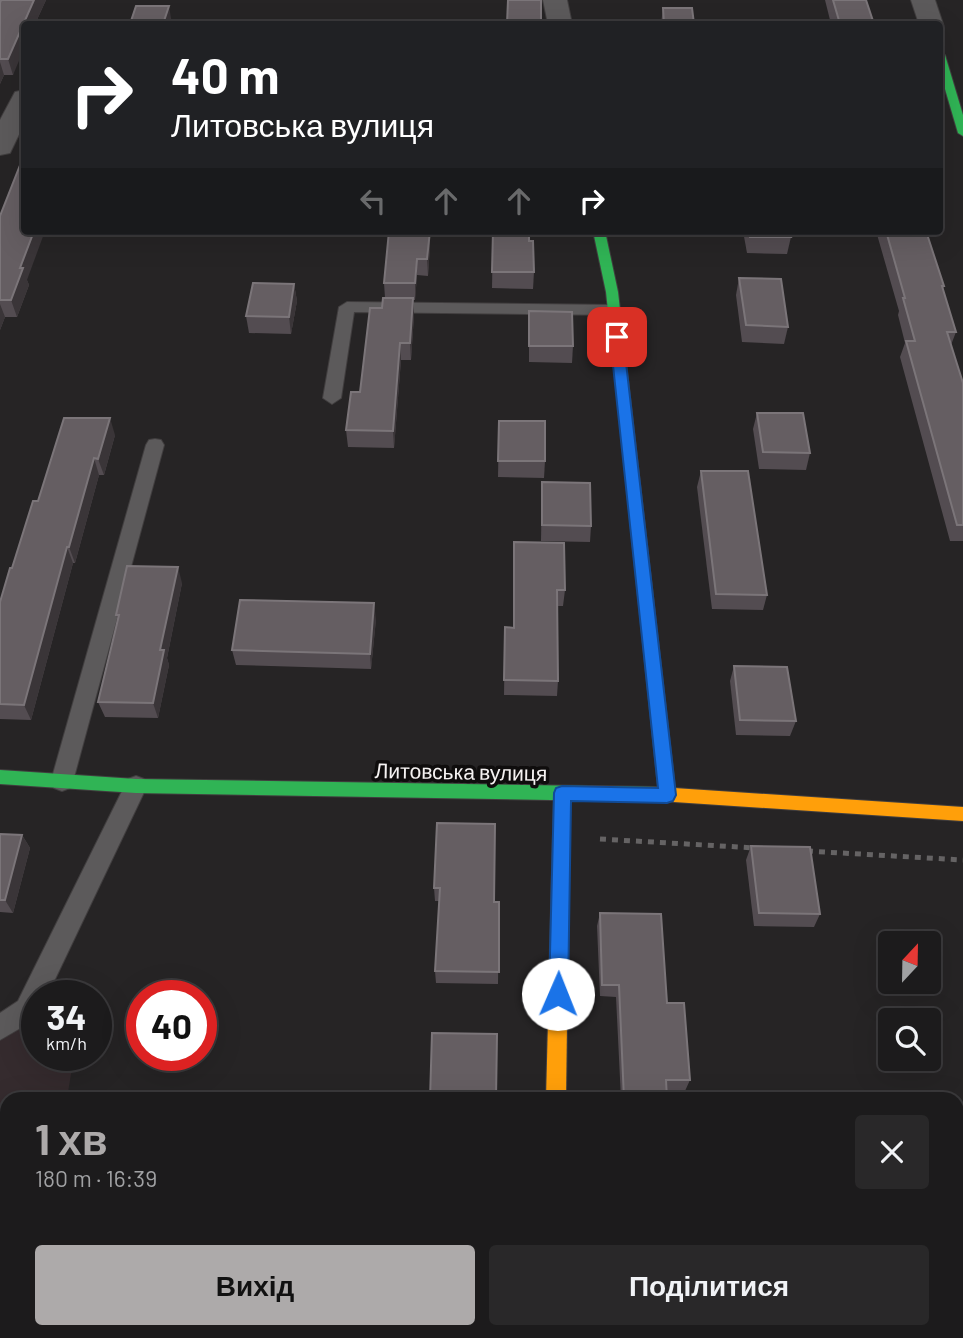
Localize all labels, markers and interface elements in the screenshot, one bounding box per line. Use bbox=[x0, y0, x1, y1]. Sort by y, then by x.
text: 40 m bbox=[171, 45, 279, 104]
icon: right bbox=[56, 49, 147, 140]
text: Литовська вулиця bbox=[171, 105, 434, 143]
icon: left bbox=[354, 182, 392, 220]
icon: ahead bbox=[427, 182, 465, 220]
icon: ahead bbox=[500, 182, 538, 220]
icon: right bbox=[573, 182, 611, 220]
pin bbox=[587, 307, 647, 367]
icon: arrive bbox=[598, 318, 636, 356]
street label: Литовська вулиця bbox=[374, 757, 548, 785]
north arrow bbox=[878, 931, 942, 994]
map controls bbox=[878, 931, 941, 1071]
position arrow bbox=[521, 957, 595, 1031]
speed limit sign: 40 bbox=[126, 980, 217, 1071]
text: 34 bbox=[46, 995, 87, 1037]
button: search bbox=[878, 1008, 941, 1071]
text: km/h bbox=[46, 1032, 87, 1054]
text: 1 хв bbox=[35, 1113, 107, 1163]
button: close bbox=[855, 1115, 929, 1189]
text: 180 m · 16:39 bbox=[35, 1164, 157, 1192]
button: Вихід bbox=[35, 1245, 475, 1325]
button: Поділитися bbox=[489, 1245, 929, 1325]

